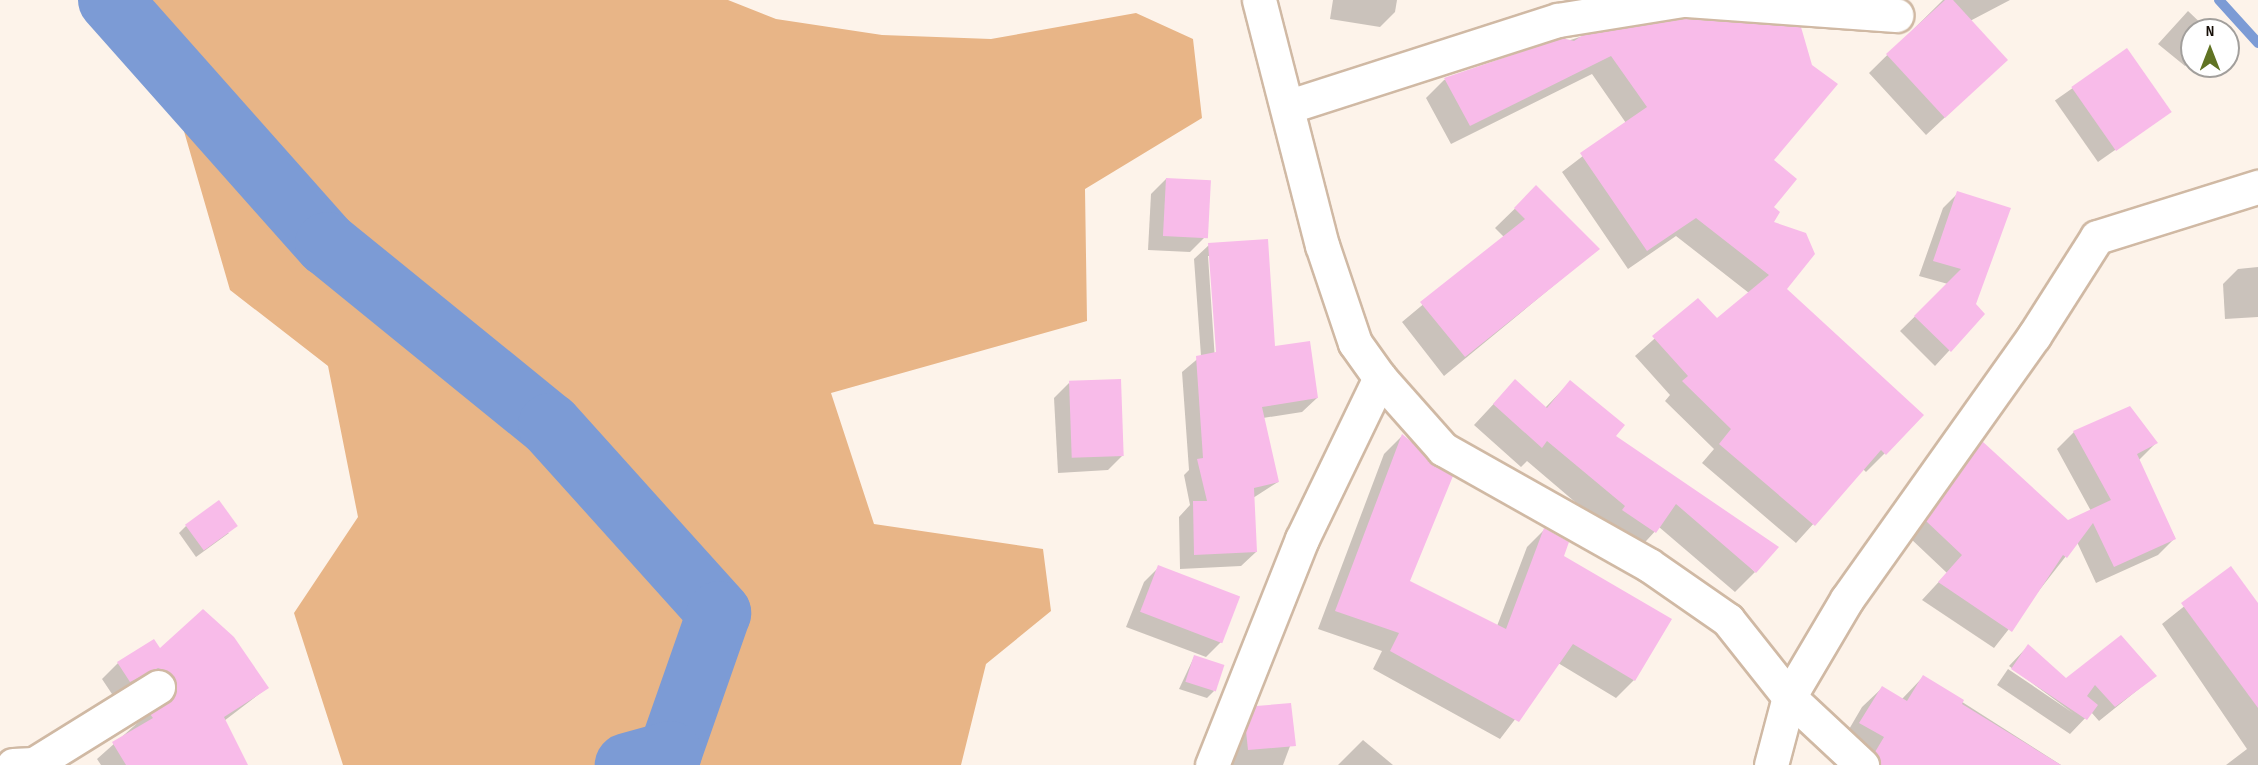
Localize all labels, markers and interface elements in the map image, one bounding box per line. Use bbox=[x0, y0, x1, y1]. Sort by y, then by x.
north arrow bbox=[2180, 18, 2240, 78]
text: N bbox=[2206, 22, 2214, 41]

